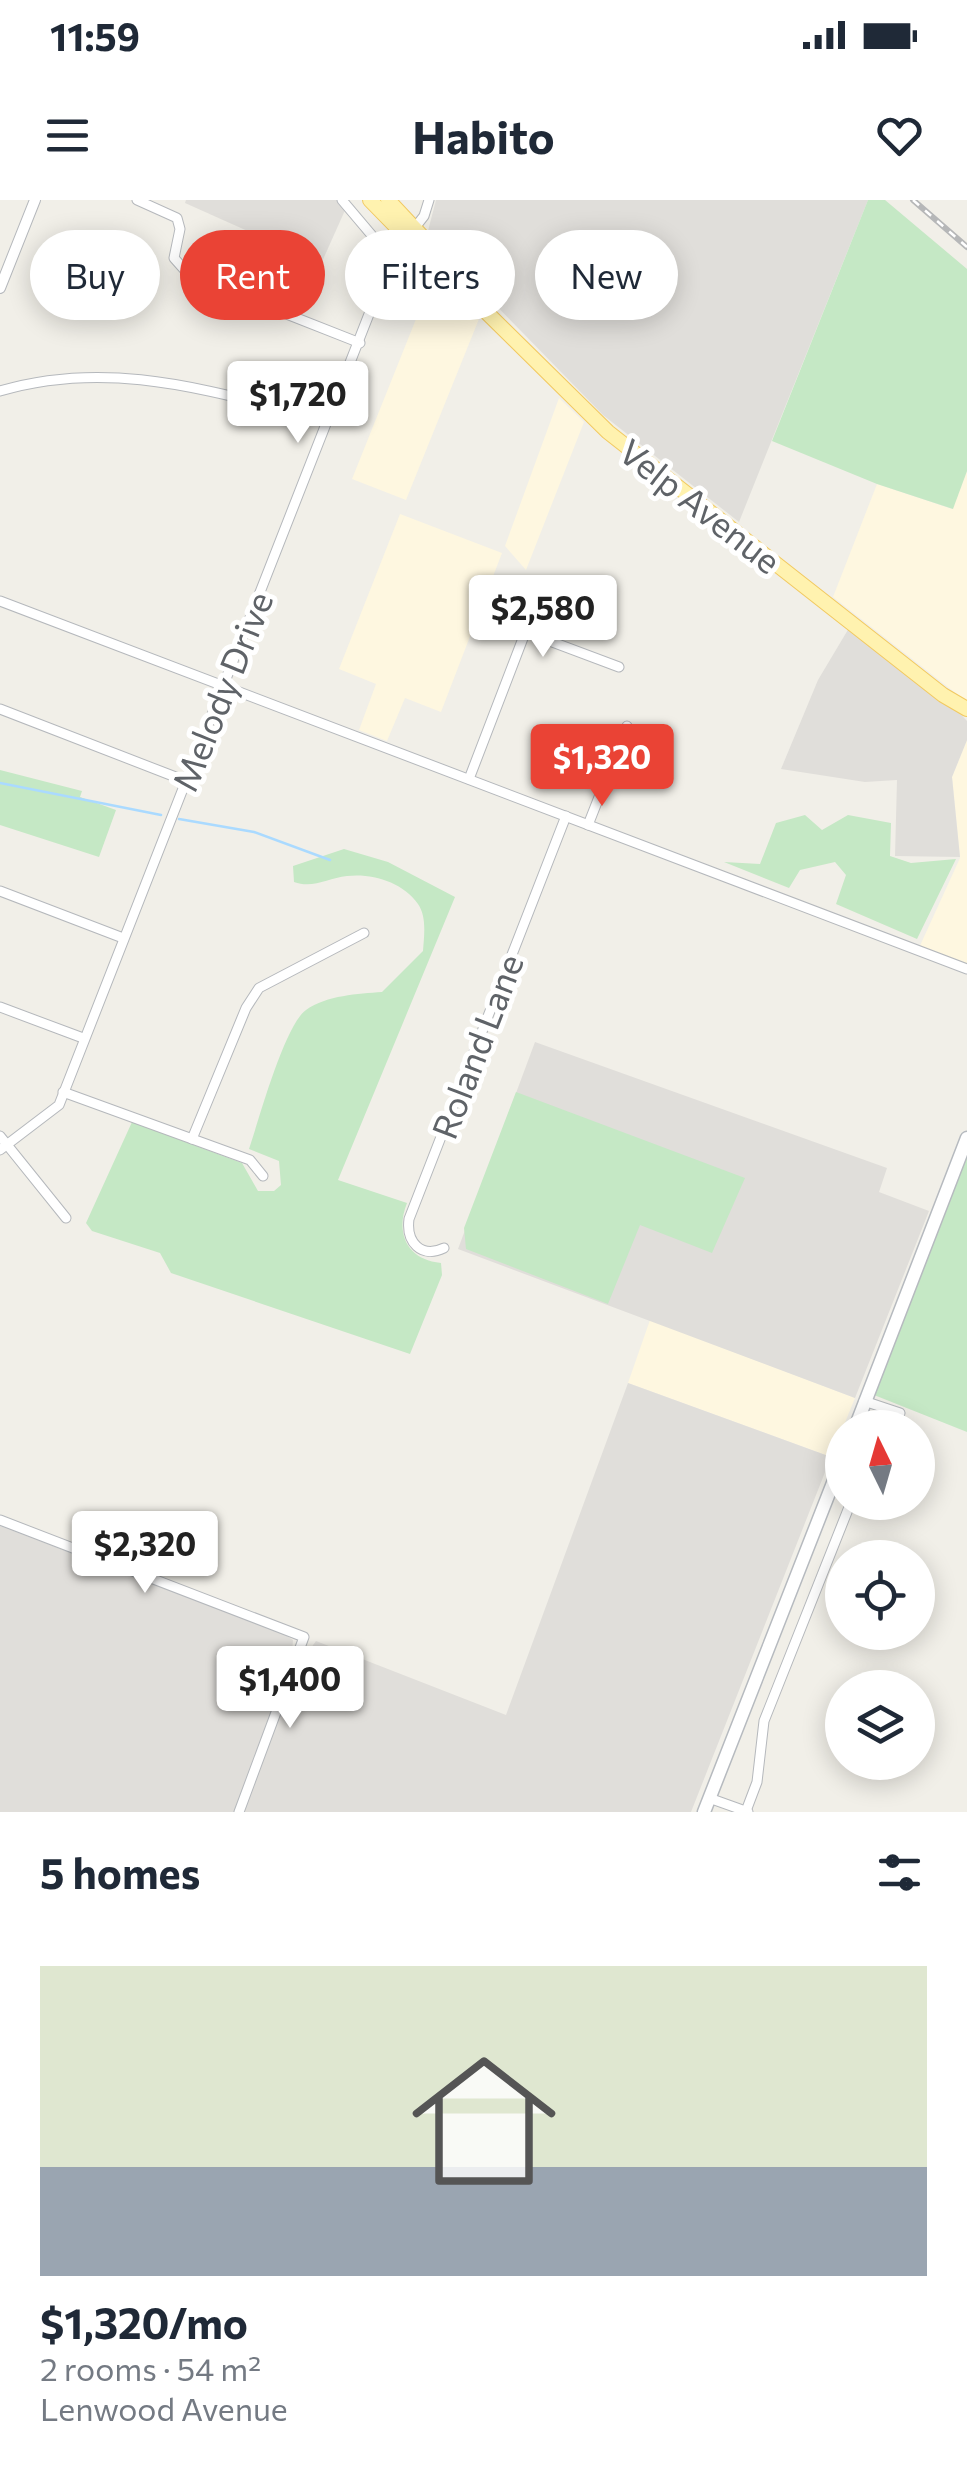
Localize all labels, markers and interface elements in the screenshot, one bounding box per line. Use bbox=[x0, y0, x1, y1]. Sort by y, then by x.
text: 11:59 bbox=[50, 12, 140, 59]
icon: menu bbox=[40, 108, 95, 163]
text: Habito bbox=[412, 108, 555, 163]
icon: heart bbox=[872, 108, 927, 163]
chip: Buy bbox=[30, 230, 160, 320]
chip: Rent bbox=[180, 230, 325, 320]
chip: Filters bbox=[345, 230, 515, 320]
chip: New bbox=[535, 230, 678, 320]
pin: $1,720 bbox=[217, 361, 379, 446]
text: $1,720 bbox=[249, 373, 347, 413]
street label: Velp Avenue bbox=[612, 429, 790, 581]
pin: $2,580 bbox=[462, 575, 624, 660]
street label: Melody Drive bbox=[161, 585, 281, 797]
text: $2,580 bbox=[491, 587, 595, 627]
pin: $1,320 bbox=[521, 724, 683, 809]
text: $1,320 bbox=[553, 736, 651, 776]
street label: Roland Lane bbox=[421, 948, 531, 1144]
north arrow bbox=[825, 1410, 935, 1520]
map controls bbox=[825, 1410, 935, 1780]
pin: $2,320 bbox=[64, 1511, 226, 1596]
text: $2,320 bbox=[94, 1523, 196, 1563]
button: locate bbox=[825, 1540, 935, 1650]
pin: $1,400 bbox=[209, 1646, 371, 1731]
text: $1,400 bbox=[239, 1658, 341, 1698]
button: layers bbox=[825, 1670, 935, 1780]
icon: filters bbox=[872, 1845, 927, 1900]
text: 5 homes bbox=[40, 1846, 200, 1898]
icon: home bbox=[394, 2031, 574, 2211]
text: $1,320/mo bbox=[40, 2296, 248, 2348]
text: 2 rooms · 54 m² bbox=[40, 2348, 261, 2388]
text: Lenwood Avenue bbox=[40, 2388, 288, 2428]

